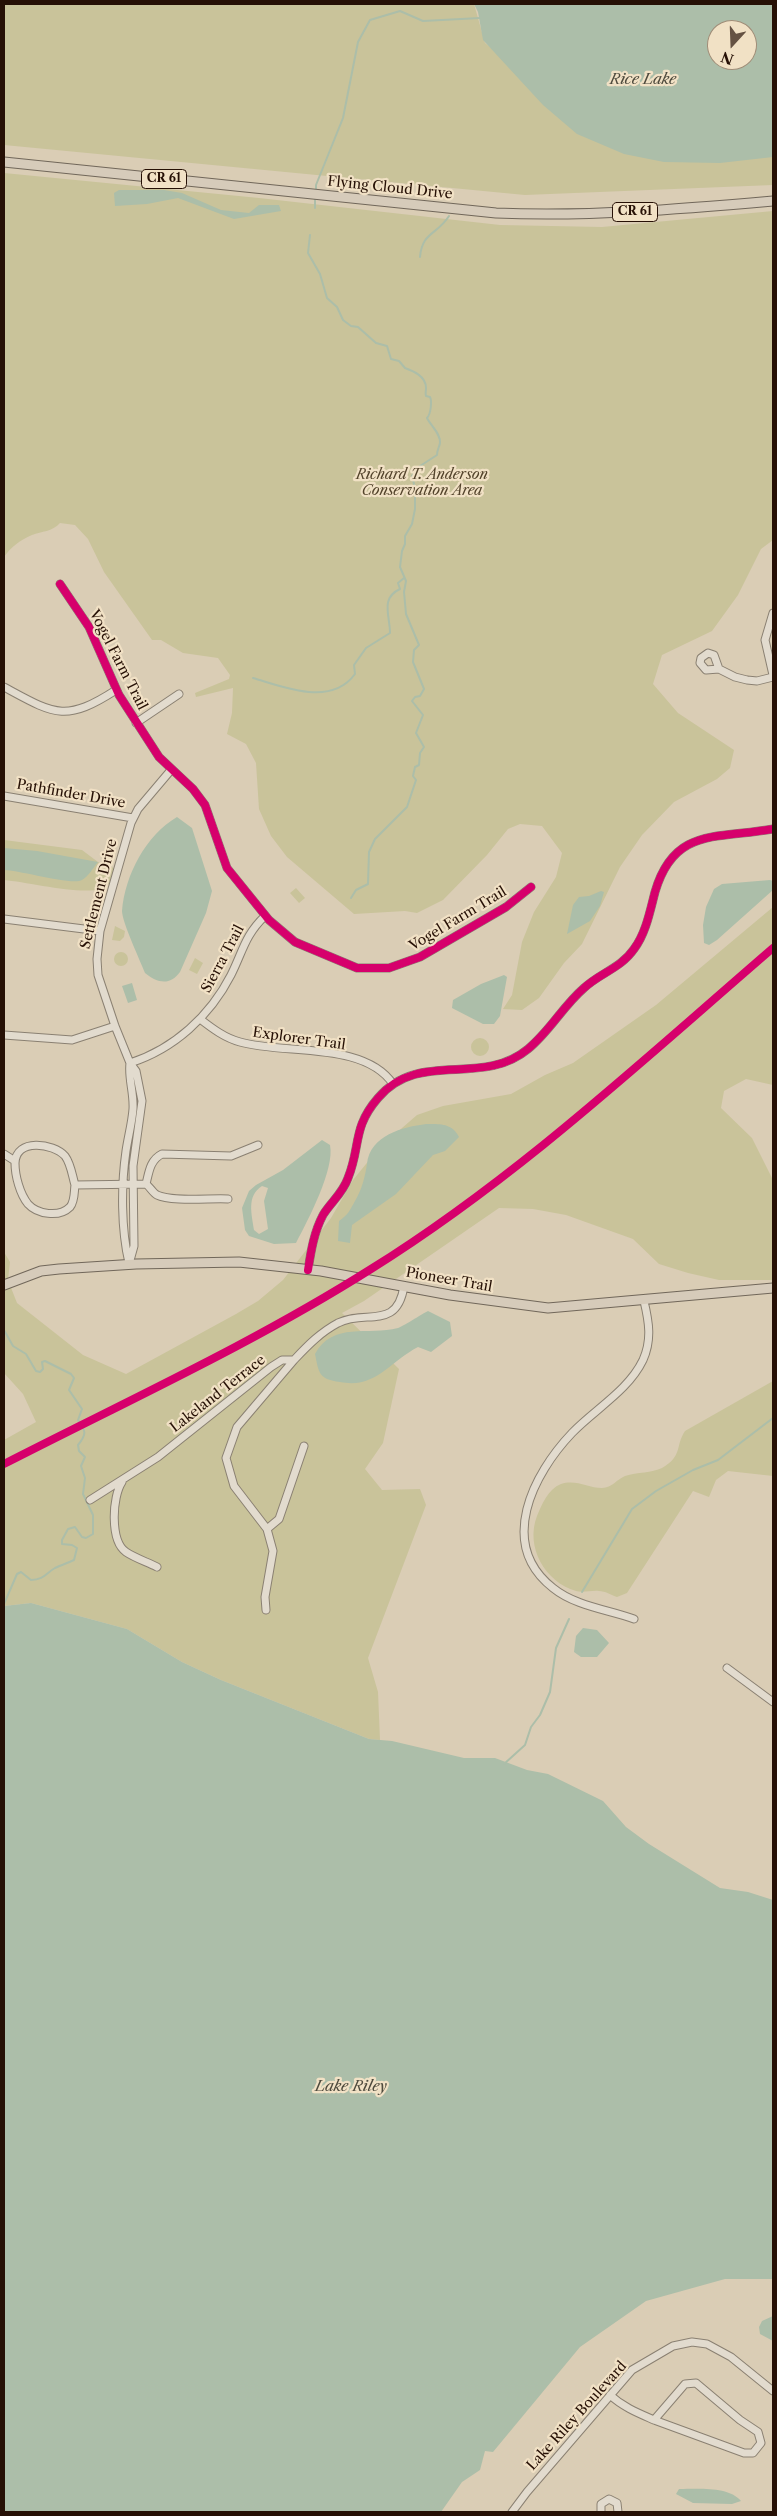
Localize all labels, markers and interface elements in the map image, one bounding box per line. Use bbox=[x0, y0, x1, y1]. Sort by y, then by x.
north arrow bbox=[707, 20, 757, 70]
text: N bbox=[718, 48, 736, 69]
water label: Rice Lake bbox=[610, 71, 676, 89]
road number: CR 61 bbox=[142, 170, 186, 188]
street label: Flying Cloud Drive bbox=[327, 173, 453, 203]
road number: CR 61 bbox=[612, 202, 658, 222]
park label: Richard T. Anderson Conservation Area bbox=[356, 467, 488, 500]
street label: Vogel Farm Trail bbox=[85, 607, 151, 713]
street label: Pathfinder Drive bbox=[15, 776, 127, 812]
street label: Settlement Drive bbox=[77, 837, 121, 951]
street label: Vogel Farm Trail bbox=[406, 883, 510, 955]
street label: Sierra Trail bbox=[198, 922, 248, 996]
street label: Explorer Trail bbox=[251, 1024, 347, 1054]
street label: Pioneer Trail bbox=[404, 1264, 494, 1296]
street label: Lakeland Terrace bbox=[167, 1352, 269, 1436]
water label: Lake Riley bbox=[315, 2078, 387, 2096]
street label: Lake Riley Boulevard bbox=[524, 2358, 630, 2474]

